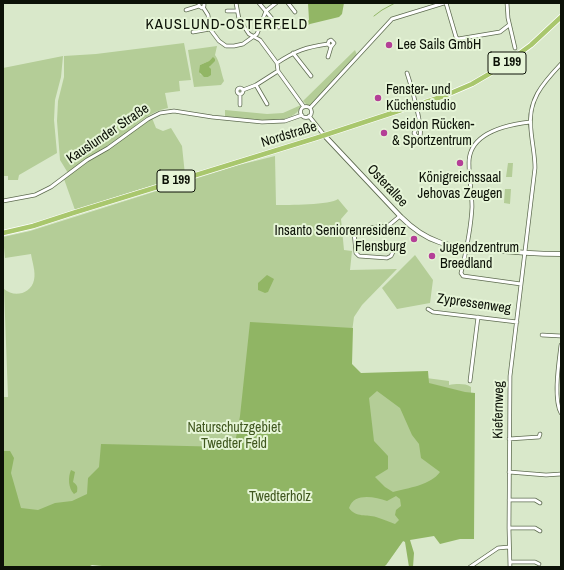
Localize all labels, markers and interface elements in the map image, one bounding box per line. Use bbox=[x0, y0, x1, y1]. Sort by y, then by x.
district label: KAUSLUND-OSTERFELD bbox=[146, 16, 308, 34]
place label: Lee Sails GmbH bbox=[397, 37, 481, 53]
marker: Lee Sails GmbH bbox=[384, 40, 394, 50]
road number: B 199 bbox=[488, 52, 526, 74]
place label: Fenster- und Küchenstudio bbox=[386, 82, 456, 114]
marker: Fenster- und Küchenstudio bbox=[373, 93, 383, 103]
street label: Kauslunder Straße bbox=[64, 100, 152, 168]
place label: Seidon Rücken- & Sportzentrum bbox=[392, 117, 474, 150]
street label: Nordstraße bbox=[259, 119, 319, 151]
marker: Seidon Rücken- & Sportzentrum bbox=[379, 128, 389, 138]
marker: Königreichssaal Jehovas Zeugen bbox=[455, 158, 465, 168]
street label: Osterallee bbox=[363, 161, 411, 211]
road number: B 199 bbox=[157, 170, 195, 192]
place label: Königreichssaal Jehovas Zeugen bbox=[418, 170, 502, 202]
place label: Insanto Seniorenresidenz Flensburg bbox=[275, 223, 406, 256]
marker: Insanto Seniorenresidenz Flensburg bbox=[409, 234, 419, 244]
place label: Jugendzentrum Breedland bbox=[440, 240, 519, 272]
marker: Jugendzentrum Breedland bbox=[427, 251, 437, 261]
street label: Zypressenweg bbox=[436, 290, 512, 318]
street label: Kiefernweg bbox=[490, 381, 508, 439]
park label: Naturschutzgebiet Twedter Feld bbox=[187, 420, 281, 452]
park label: Twedterholz bbox=[249, 489, 311, 505]

